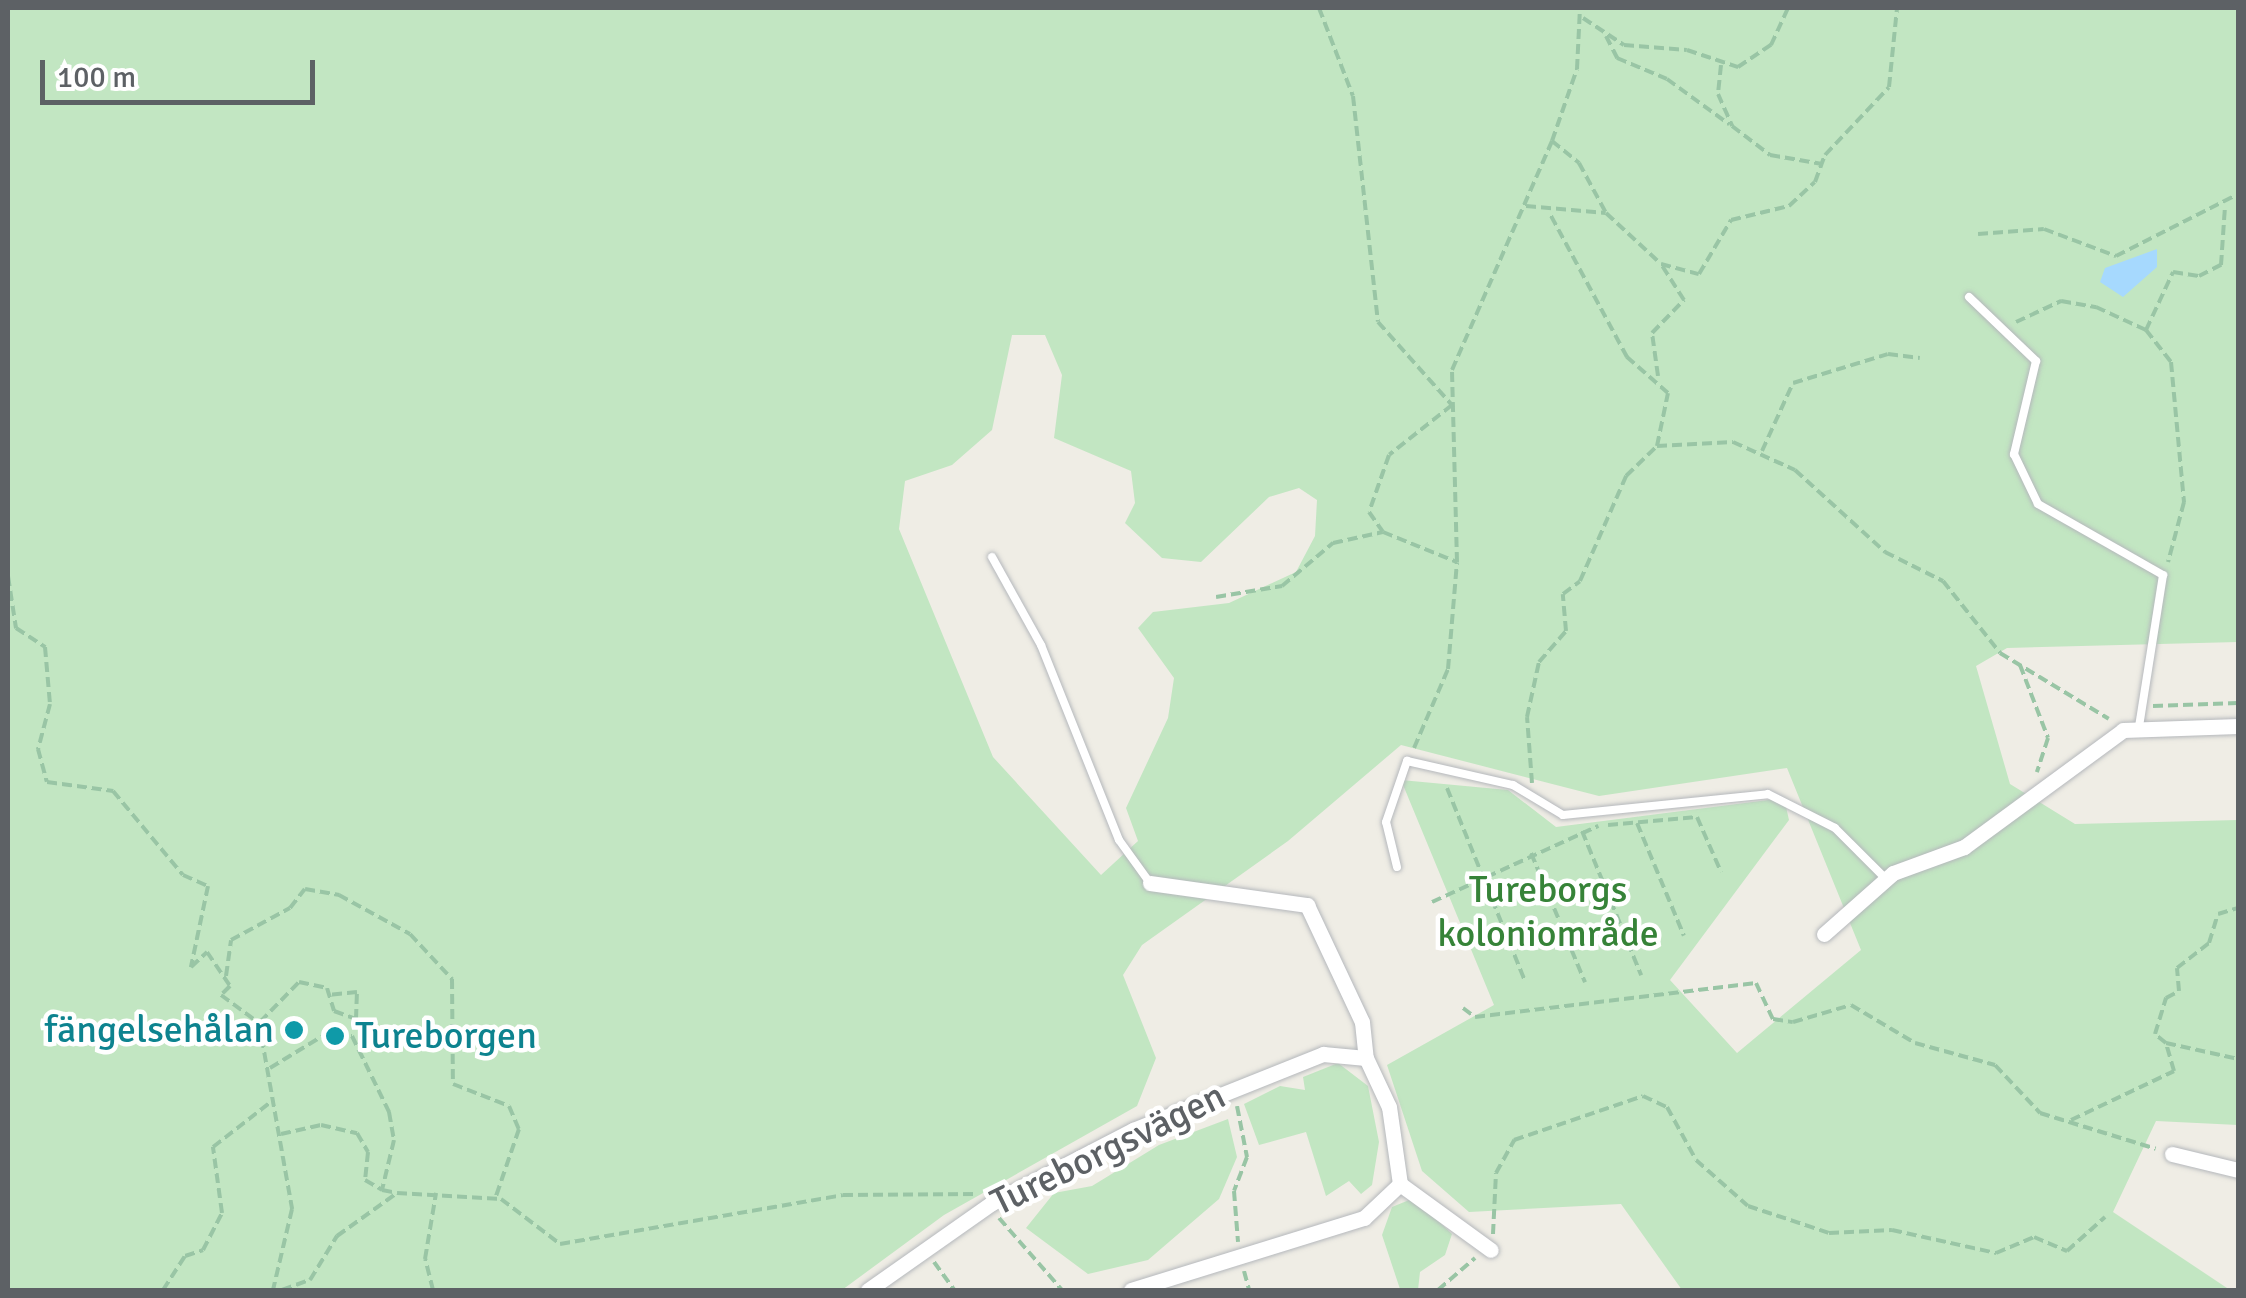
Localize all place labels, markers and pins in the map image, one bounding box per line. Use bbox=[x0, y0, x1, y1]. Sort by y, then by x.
place label: fängelsehålan bbox=[44, 1007, 274, 1053]
place label: Tureborgen bbox=[355, 1013, 537, 1059]
marker: fängelsehålan bbox=[283, 1019, 305, 1041]
marker: Tureborgen bbox=[324, 1025, 346, 1047]

